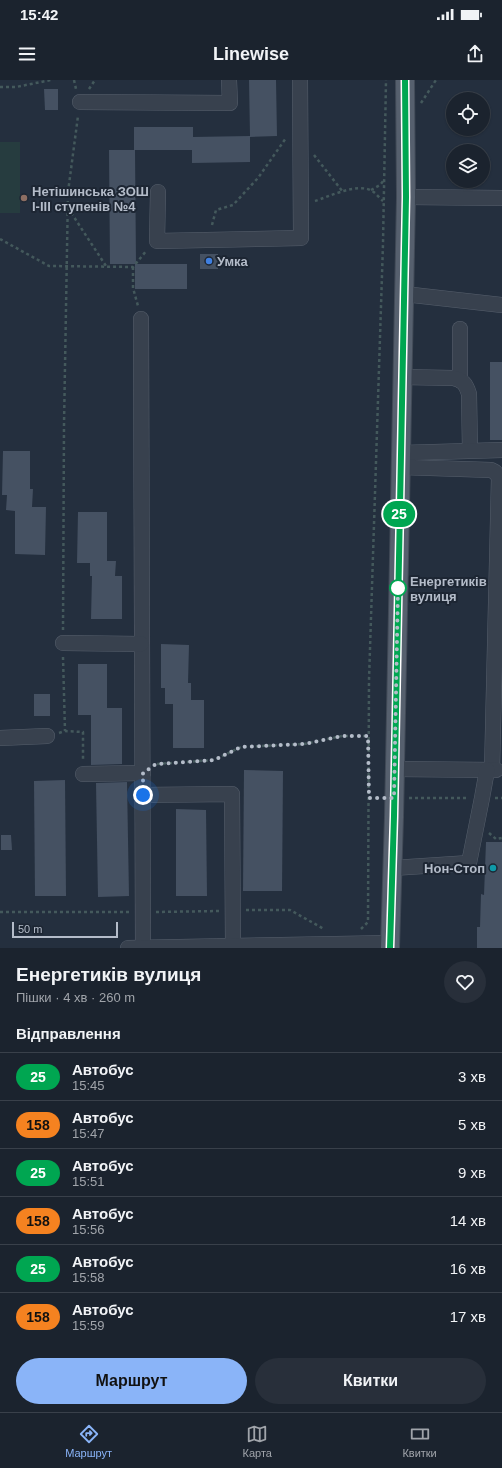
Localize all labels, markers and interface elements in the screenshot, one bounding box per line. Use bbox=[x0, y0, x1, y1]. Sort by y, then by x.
text: 15:42 bbox=[20, 6, 58, 23]
icon: menu bbox=[16, 43, 38, 65]
icon: share bbox=[464, 43, 486, 65]
text: Linewise bbox=[213, 44, 289, 64]
map controls bbox=[446, 92, 490, 188]
button: locate bbox=[446, 92, 490, 136]
button: layers bbox=[446, 144, 490, 188]
place label: Нетішинська ЗОШ І-ІІІ ступенів №4 bbox=[32, 184, 149, 214]
marker: Нетішинська ЗОШ І-ІІІ ступенів №4 bbox=[19, 193, 29, 203]
place label: Умка bbox=[217, 254, 249, 269]
marker: Умка bbox=[204, 256, 214, 266]
line badge: 25 bbox=[381, 501, 417, 527]
text: 25 bbox=[391, 506, 407, 522]
place label: Енергетиків вулиця bbox=[410, 574, 487, 604]
marker: Енергетиків вулиця bbox=[389, 579, 407, 597]
your location bbox=[133, 785, 153, 805]
place label: Нон-Стоп bbox=[424, 861, 485, 876]
marker: Нон-Стоп bbox=[488, 863, 498, 873]
scale bar bbox=[12, 920, 118, 939]
text: 50 m bbox=[18, 923, 42, 935]
button: heart bbox=[444, 961, 486, 1003]
text: Енергетиків вулиця bbox=[16, 964, 201, 985]
text: Пішки · 4 хв · 260 m bbox=[16, 990, 135, 1005]
text: Відправлення bbox=[16, 1025, 121, 1042]
text: Автобус bbox=[72, 1061, 134, 1078]
text: 3 хв bbox=[458, 1068, 486, 1085]
text: 25 bbox=[30, 1069, 46, 1085]
text: 15:45 bbox=[72, 1078, 105, 1093]
text: Автобус bbox=[72, 1109, 134, 1126]
text: 5 хв bbox=[458, 1116, 486, 1133]
text: 158 bbox=[26, 1117, 50, 1133]
text: 15:47 bbox=[72, 1126, 105, 1141]
text: Автобус bbox=[72, 1157, 134, 1174]
text: 9 хв bbox=[458, 1164, 486, 1181]
text: 25 bbox=[30, 1165, 46, 1181]
text: 15:51 bbox=[72, 1174, 105, 1189]
text: Автобус bbox=[72, 1205, 134, 1222]
text: 14 хв bbox=[450, 1212, 486, 1229]
text: 158 bbox=[26, 1213, 50, 1229]
text: 15:56 bbox=[72, 1222, 105, 1237]
text: Автобус bbox=[72, 1253, 134, 1270]
text: 16 хв bbox=[450, 1260, 486, 1277]
text: 25 bbox=[30, 1261, 46, 1277]
text: 15:58 bbox=[72, 1270, 105, 1285]
text: Автобус bbox=[72, 1301, 134, 1318]
text: 17 хв bbox=[450, 1308, 486, 1325]
text: 158 bbox=[26, 1309, 50, 1325]
text: 15:59 bbox=[72, 1318, 105, 1333]
button: Маршрут bbox=[16, 1358, 247, 1404]
button: Квитки bbox=[255, 1358, 486, 1404]
tab: Маршрут bbox=[65, 1423, 112, 1459]
tab: Карта bbox=[243, 1423, 272, 1459]
tab: Квитки bbox=[402, 1423, 437, 1459]

